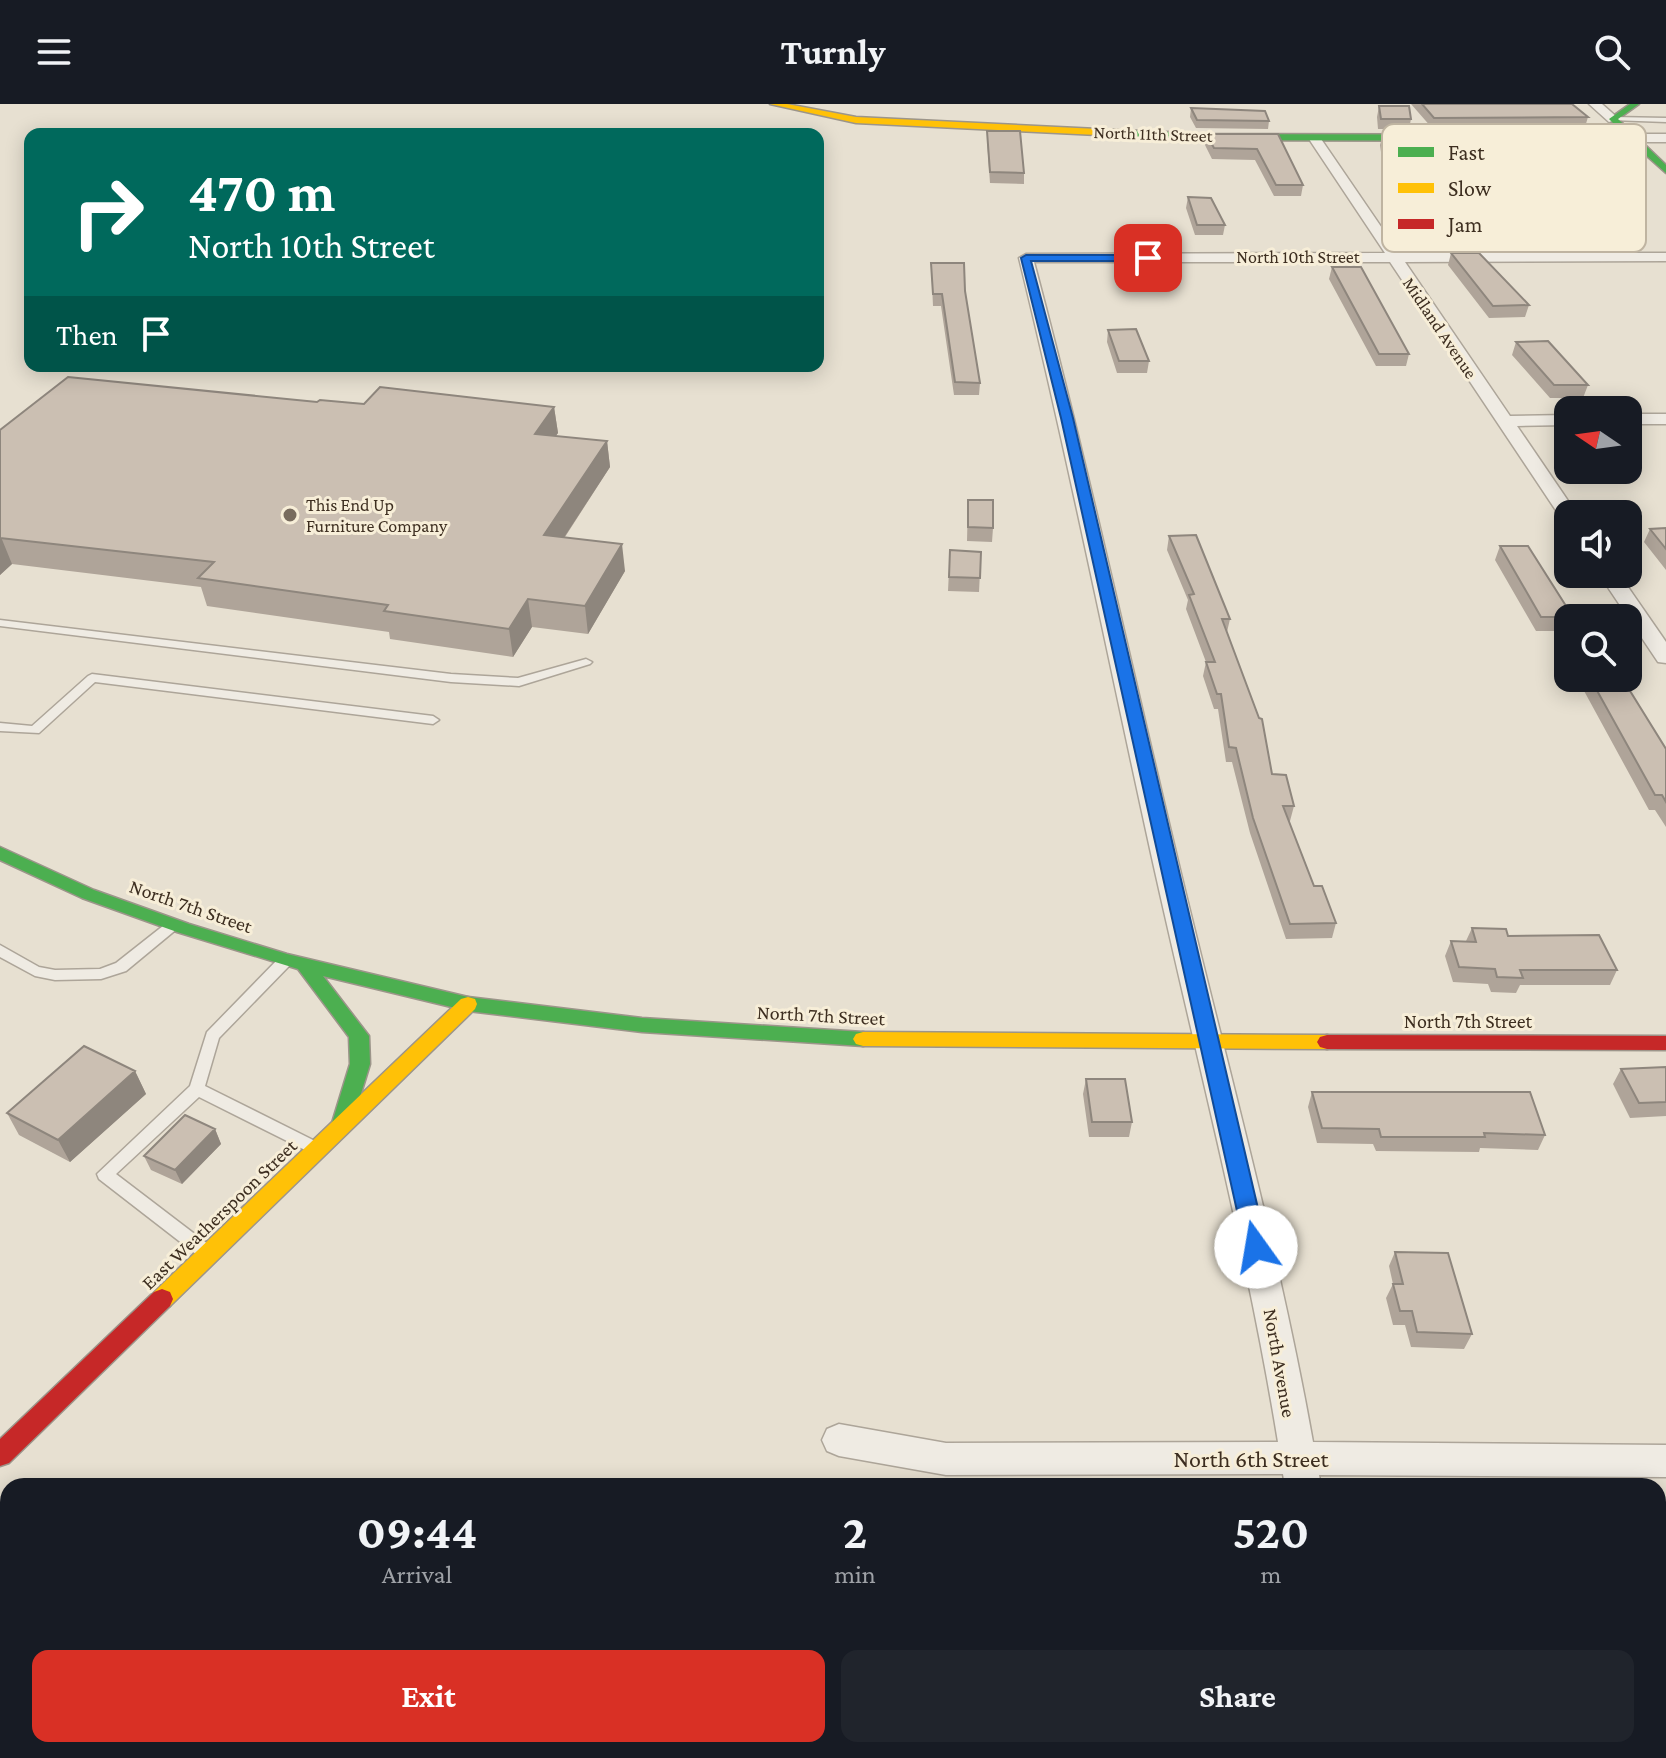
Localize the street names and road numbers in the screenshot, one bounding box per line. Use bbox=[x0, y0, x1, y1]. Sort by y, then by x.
street label: North 11th Street bbox=[1093, 122, 1214, 146]
street label: North 10th Street bbox=[1236, 247, 1361, 267]
street label: Midland Avenue bbox=[1399, 274, 1481, 382]
street label: North 7th Street bbox=[127, 875, 256, 937]
street label: North 7th Street bbox=[756, 1001, 886, 1029]
street label: North 7th Street bbox=[1404, 1010, 1533, 1032]
street label: East Weatherspoon Street bbox=[137, 1134, 302, 1294]
street label: North Avenue bbox=[1260, 1307, 1300, 1419]
street label: North 6th Street bbox=[1173, 1445, 1330, 1472]

